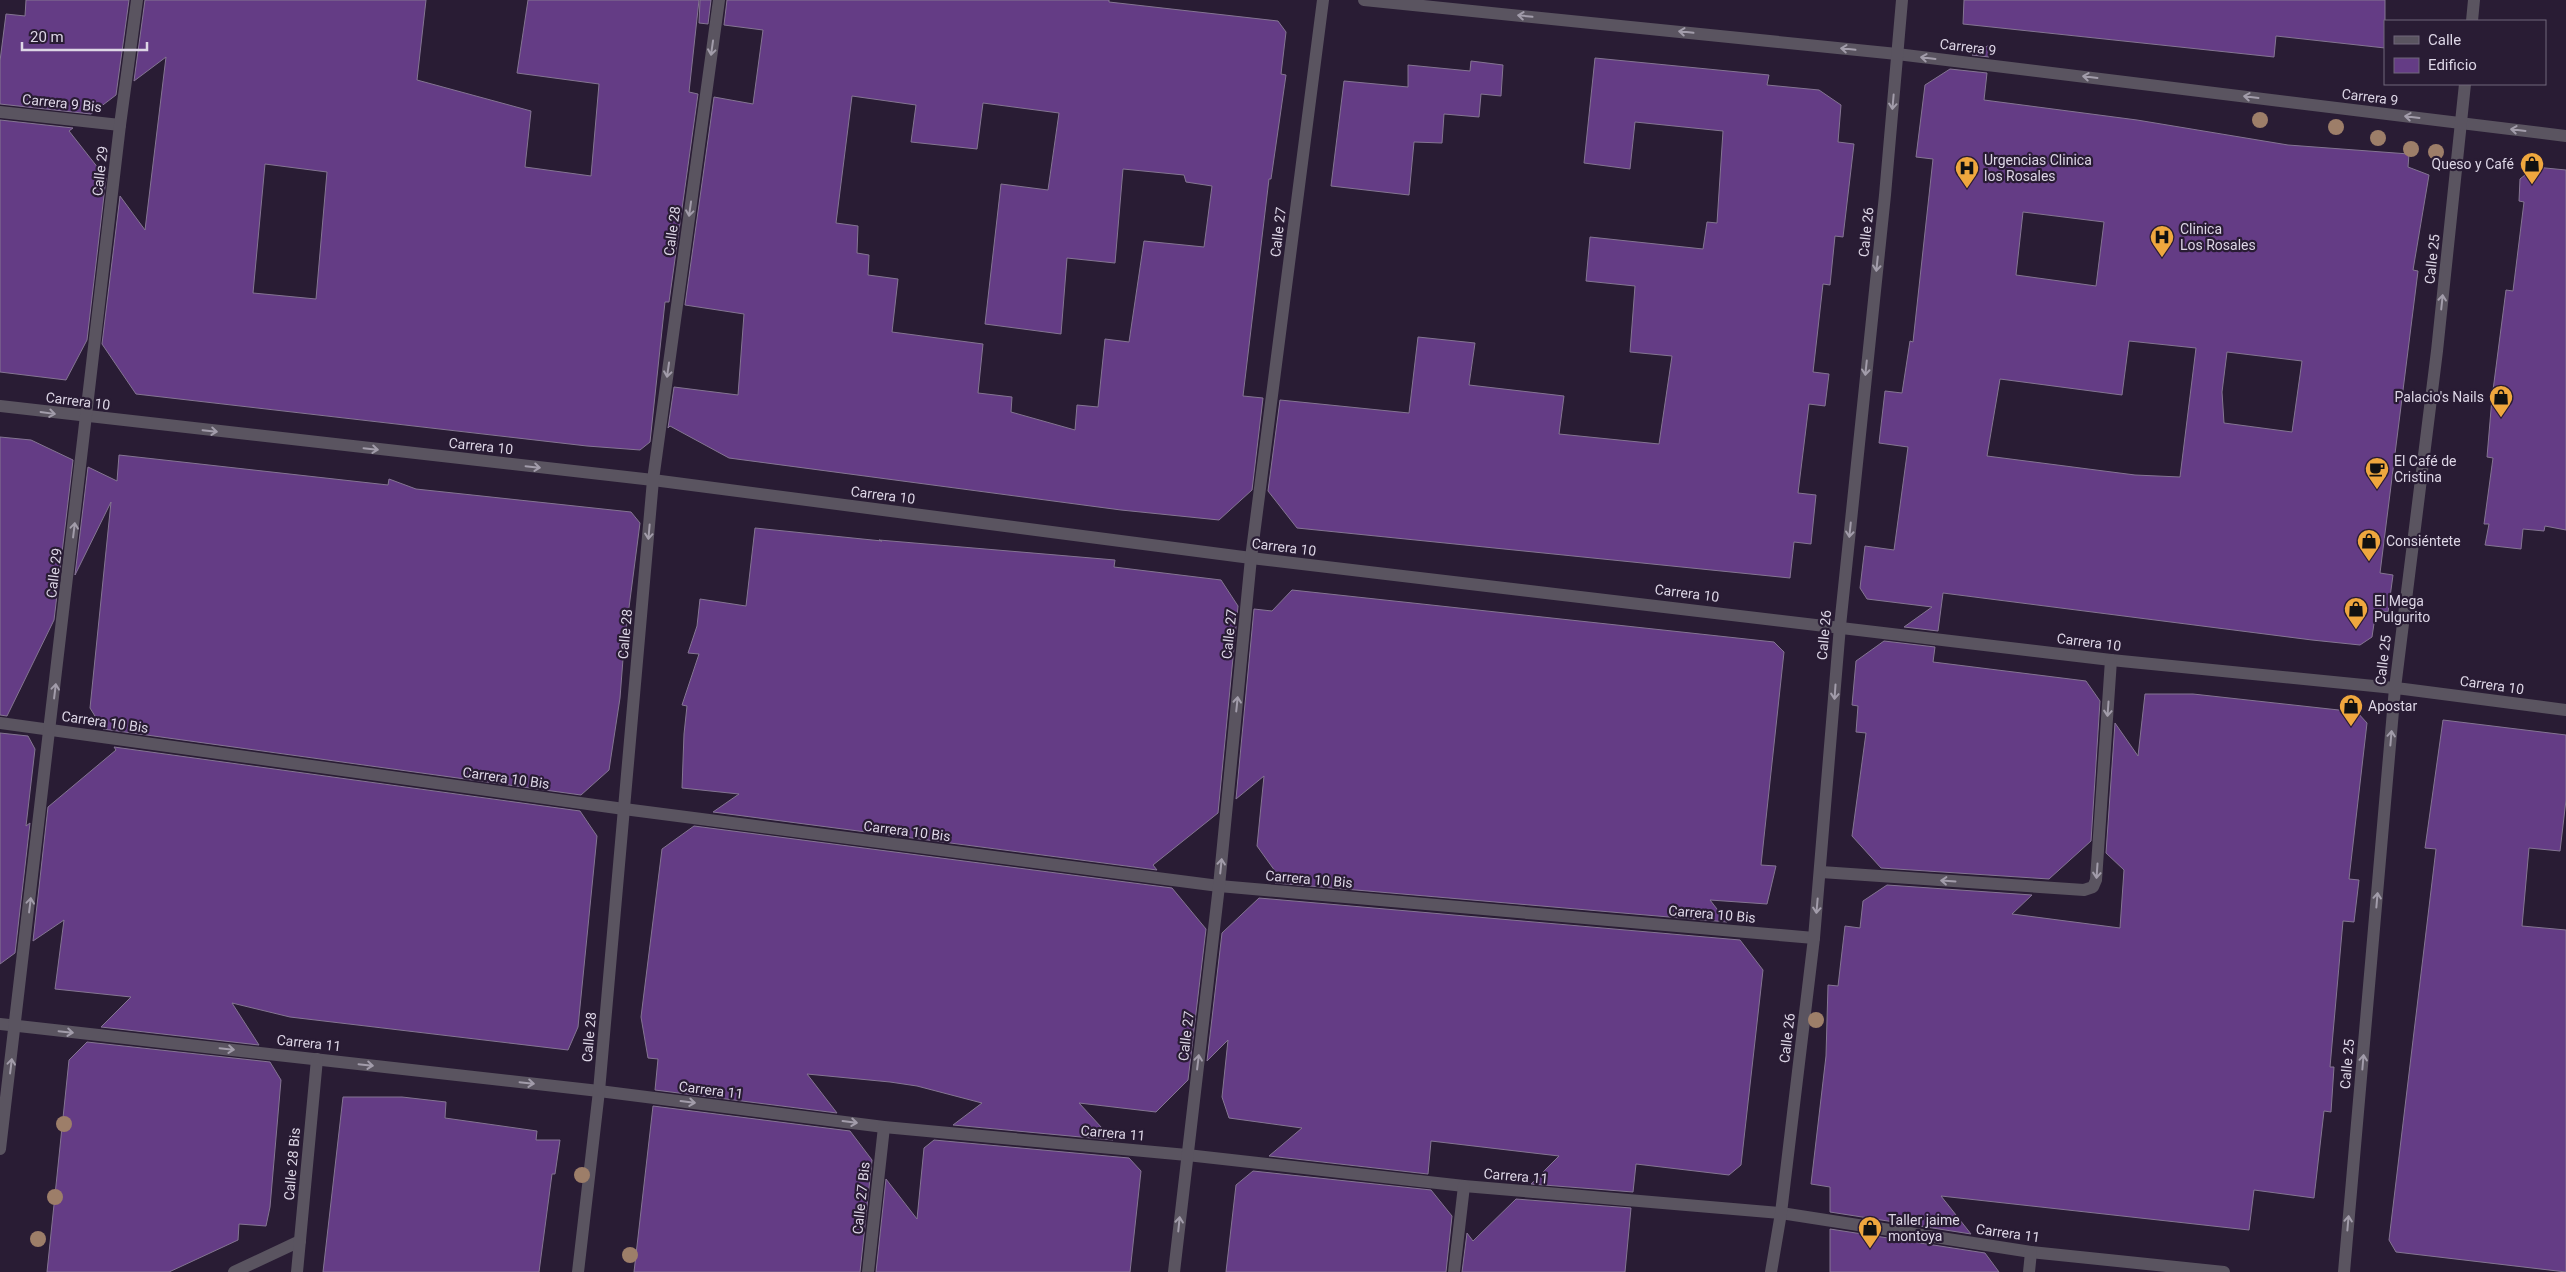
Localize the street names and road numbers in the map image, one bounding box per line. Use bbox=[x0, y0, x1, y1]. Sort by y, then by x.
street label: Carrera 9 bbox=[1939, 36, 1997, 58]
street label: Carrera 9 bbox=[2341, 86, 2399, 108]
street label: Carrera 9 Bis bbox=[21, 91, 103, 115]
street label: Calle 29 bbox=[89, 145, 111, 197]
street label: Calle 28 bbox=[661, 205, 683, 257]
street label: Calle 27 bbox=[1267, 206, 1289, 258]
street label: Calle 26 bbox=[1855, 206, 1877, 258]
street label: Calle 25 bbox=[2421, 233, 2443, 285]
street label: Carrera 10 bbox=[45, 389, 111, 413]
street label: Carrera 10 bbox=[448, 435, 514, 457]
street label: Carrera 10 bbox=[850, 483, 916, 507]
street label: Carrera 10 bbox=[1251, 535, 1317, 559]
street label: Calle 29 bbox=[43, 547, 65, 599]
street label: Carrera 10 bbox=[1654, 581, 1720, 605]
street label: Calle 28 bbox=[615, 608, 635, 660]
street label: Calle 27 bbox=[1218, 608, 1240, 660]
street label: Calle 26 bbox=[1814, 609, 1834, 661]
street label: Carrera 10 bbox=[2056, 630, 2122, 654]
street label: Calle 25 bbox=[2372, 634, 2394, 686]
street label: Carrera 10 bbox=[2459, 673, 2525, 697]
street label: Carrera 10 Bis bbox=[60, 708, 150, 736]
street label: Carrera 10 Bis bbox=[461, 764, 551, 792]
street label: Carrera 10 Bis bbox=[863, 818, 951, 844]
street label: Carrera 10 Bis bbox=[1265, 867, 1353, 891]
street label: Carrera 10 Bis bbox=[1668, 902, 1756, 926]
street label: Calle 27 bbox=[1175, 1010, 1197, 1062]
street label: Calle 28 bbox=[579, 1011, 599, 1063]
street label: Calle 26 bbox=[1776, 1012, 1798, 1064]
street label: Carrera 11 bbox=[276, 1032, 342, 1054]
street label: Calle 25 bbox=[2337, 1038, 2357, 1090]
street label: Carrera 11 bbox=[678, 1078, 744, 1102]
street label: Carrera 11 bbox=[1080, 1122, 1146, 1144]
street label: Calle 28 Bis bbox=[281, 1127, 303, 1201]
street label: Calle 27 Bis bbox=[849, 1161, 873, 1235]
street label: Carrera 11 bbox=[1483, 1165, 1549, 1187]
street label: Carrera 11 bbox=[1975, 1221, 2041, 1245]

